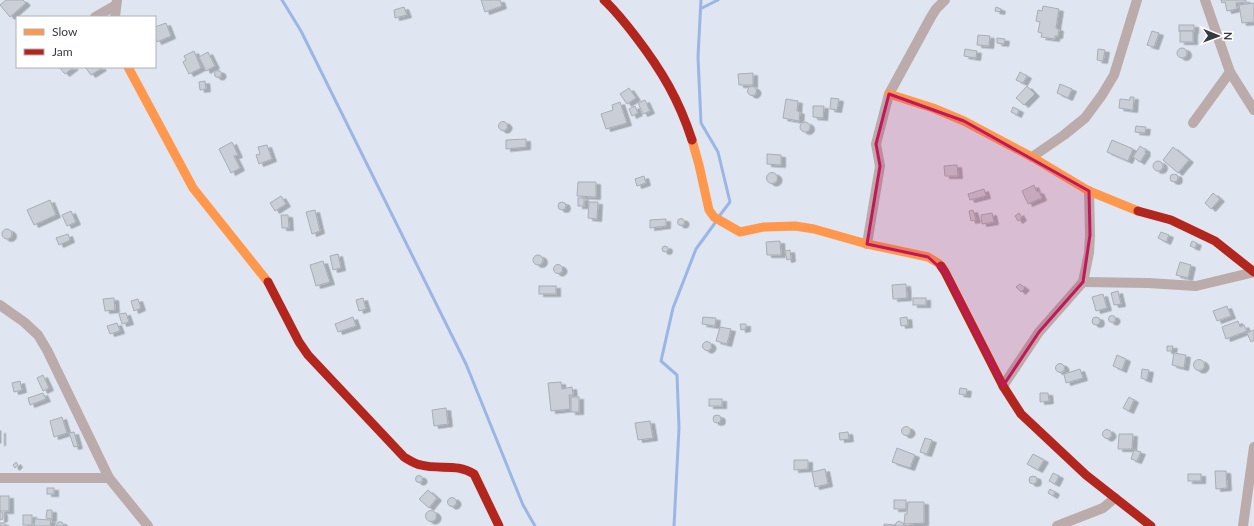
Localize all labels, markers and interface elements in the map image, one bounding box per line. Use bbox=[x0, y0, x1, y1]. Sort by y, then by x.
legend bbox=[16, 16, 156, 68]
north arrow bbox=[1198, 16, 1238, 56]
text: Slow bbox=[52, 24, 78, 39]
text: N bbox=[1222, 32, 1235, 41]
text: Jam bbox=[52, 44, 73, 59]

